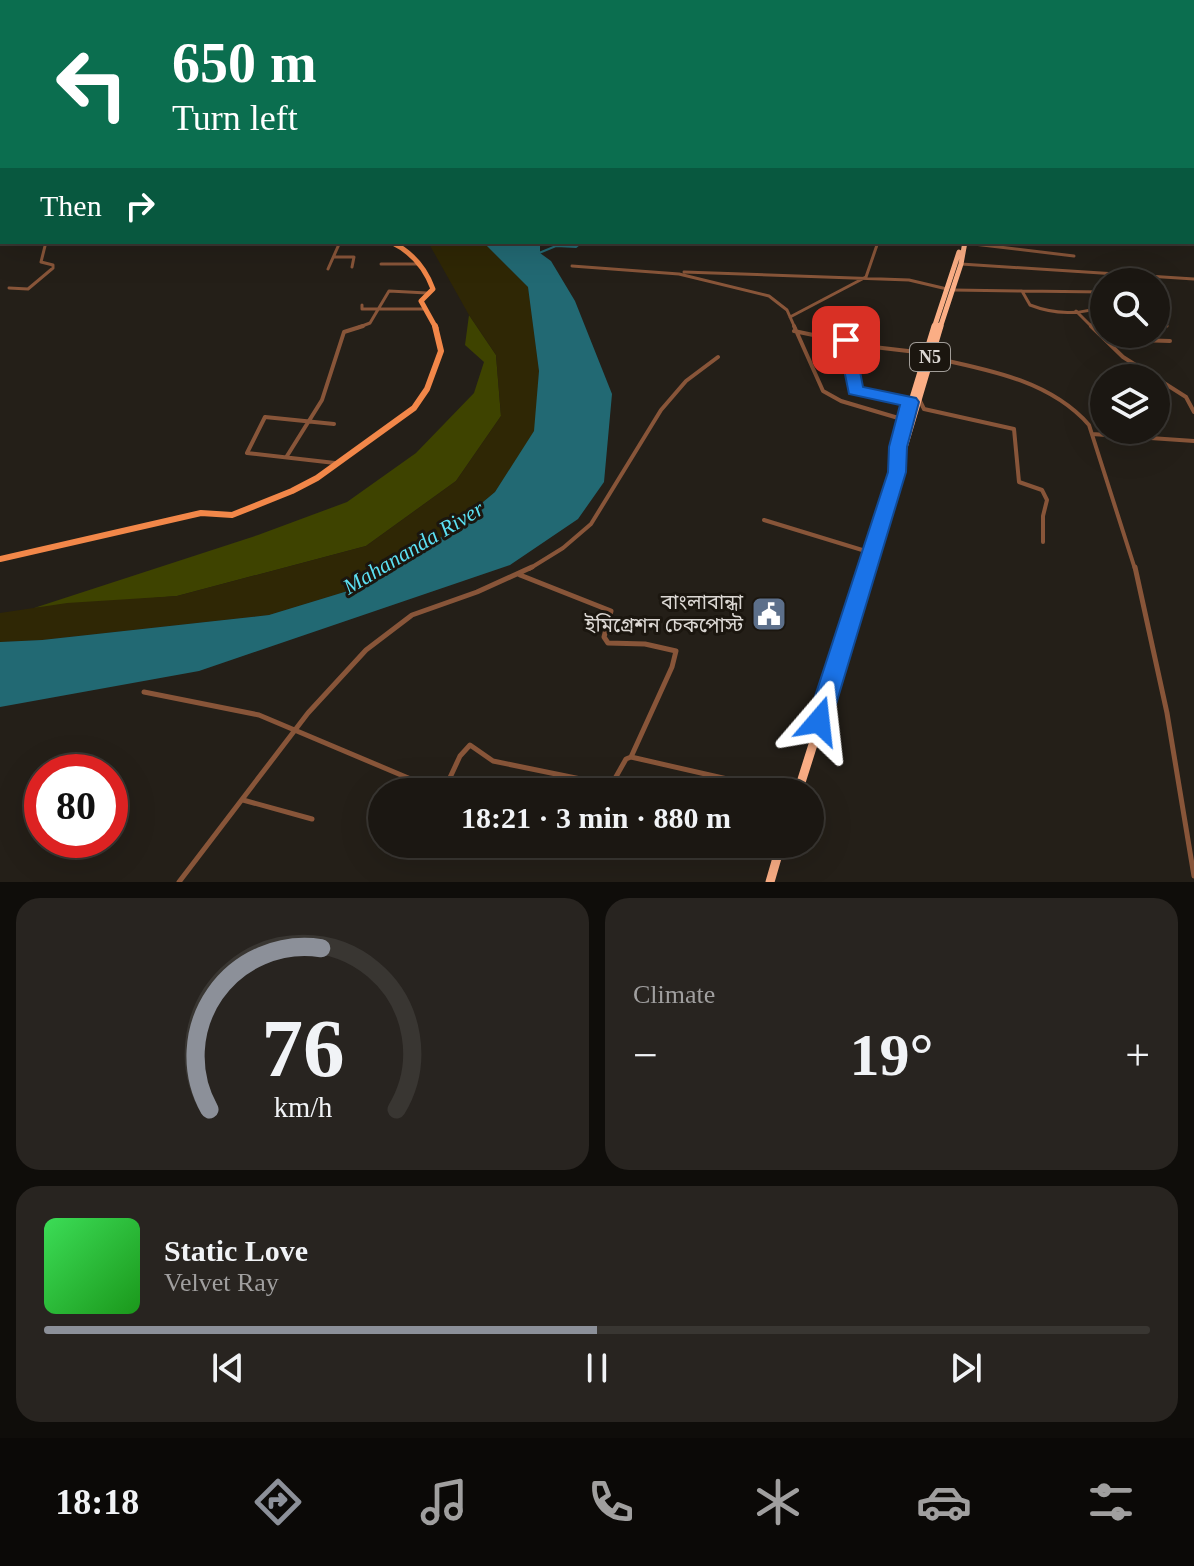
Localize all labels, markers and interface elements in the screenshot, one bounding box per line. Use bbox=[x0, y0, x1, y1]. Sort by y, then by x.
icon: left bbox=[40, 32, 144, 136]
text: 650 m bbox=[172, 32, 317, 94]
text: Turn left bbox=[172, 98, 298, 138]
icon: right bbox=[118, 184, 162, 228]
text: Then bbox=[40, 189, 102, 222]
map controls bbox=[1090, 268, 1170, 444]
button: search bbox=[1090, 268, 1170, 348]
pin bbox=[812, 306, 880, 374]
icon: arrive bbox=[824, 318, 868, 362]
road number: N5 bbox=[910, 343, 950, 371]
button: layers bbox=[1090, 364, 1170, 444]
water label: Mahananda River bbox=[338, 495, 488, 600]
place label: বাংলাবান্ধা ইমিগ্রেশন চেকপোস্ট bbox=[584, 591, 744, 636]
public building icon: বাংলাবান্ধা ইমিগ্রেশন চেকপোস্ট bbox=[750, 595, 788, 633]
position arrow bbox=[777, 679, 861, 763]
speed limit sign: 80 bbox=[24, 754, 128, 858]
text: 18:21 · 3 min · 880 m bbox=[461, 801, 731, 834]
text: Climate bbox=[633, 980, 715, 1009]
text: 76 bbox=[261, 1002, 344, 1094]
text: 19° bbox=[850, 1022, 934, 1088]
text: − bbox=[633, 1031, 658, 1080]
text: + bbox=[1125, 1031, 1150, 1080]
text: km/h bbox=[273, 1092, 332, 1123]
text: Static Love bbox=[164, 1234, 308, 1267]
text: Velvet Ray bbox=[164, 1268, 279, 1297]
icon: previous bbox=[206, 1346, 250, 1390]
icon: pause bbox=[575, 1346, 619, 1390]
icon: next bbox=[944, 1346, 988, 1390]
icon: directions bbox=[250, 1474, 306, 1530]
icon: music bbox=[416, 1474, 472, 1530]
icon: phone bbox=[583, 1474, 639, 1530]
icon: climate bbox=[750, 1474, 806, 1530]
icon: car bbox=[916, 1474, 972, 1530]
icon: filters bbox=[1083, 1474, 1139, 1530]
text: 18:18 bbox=[55, 1482, 139, 1522]

